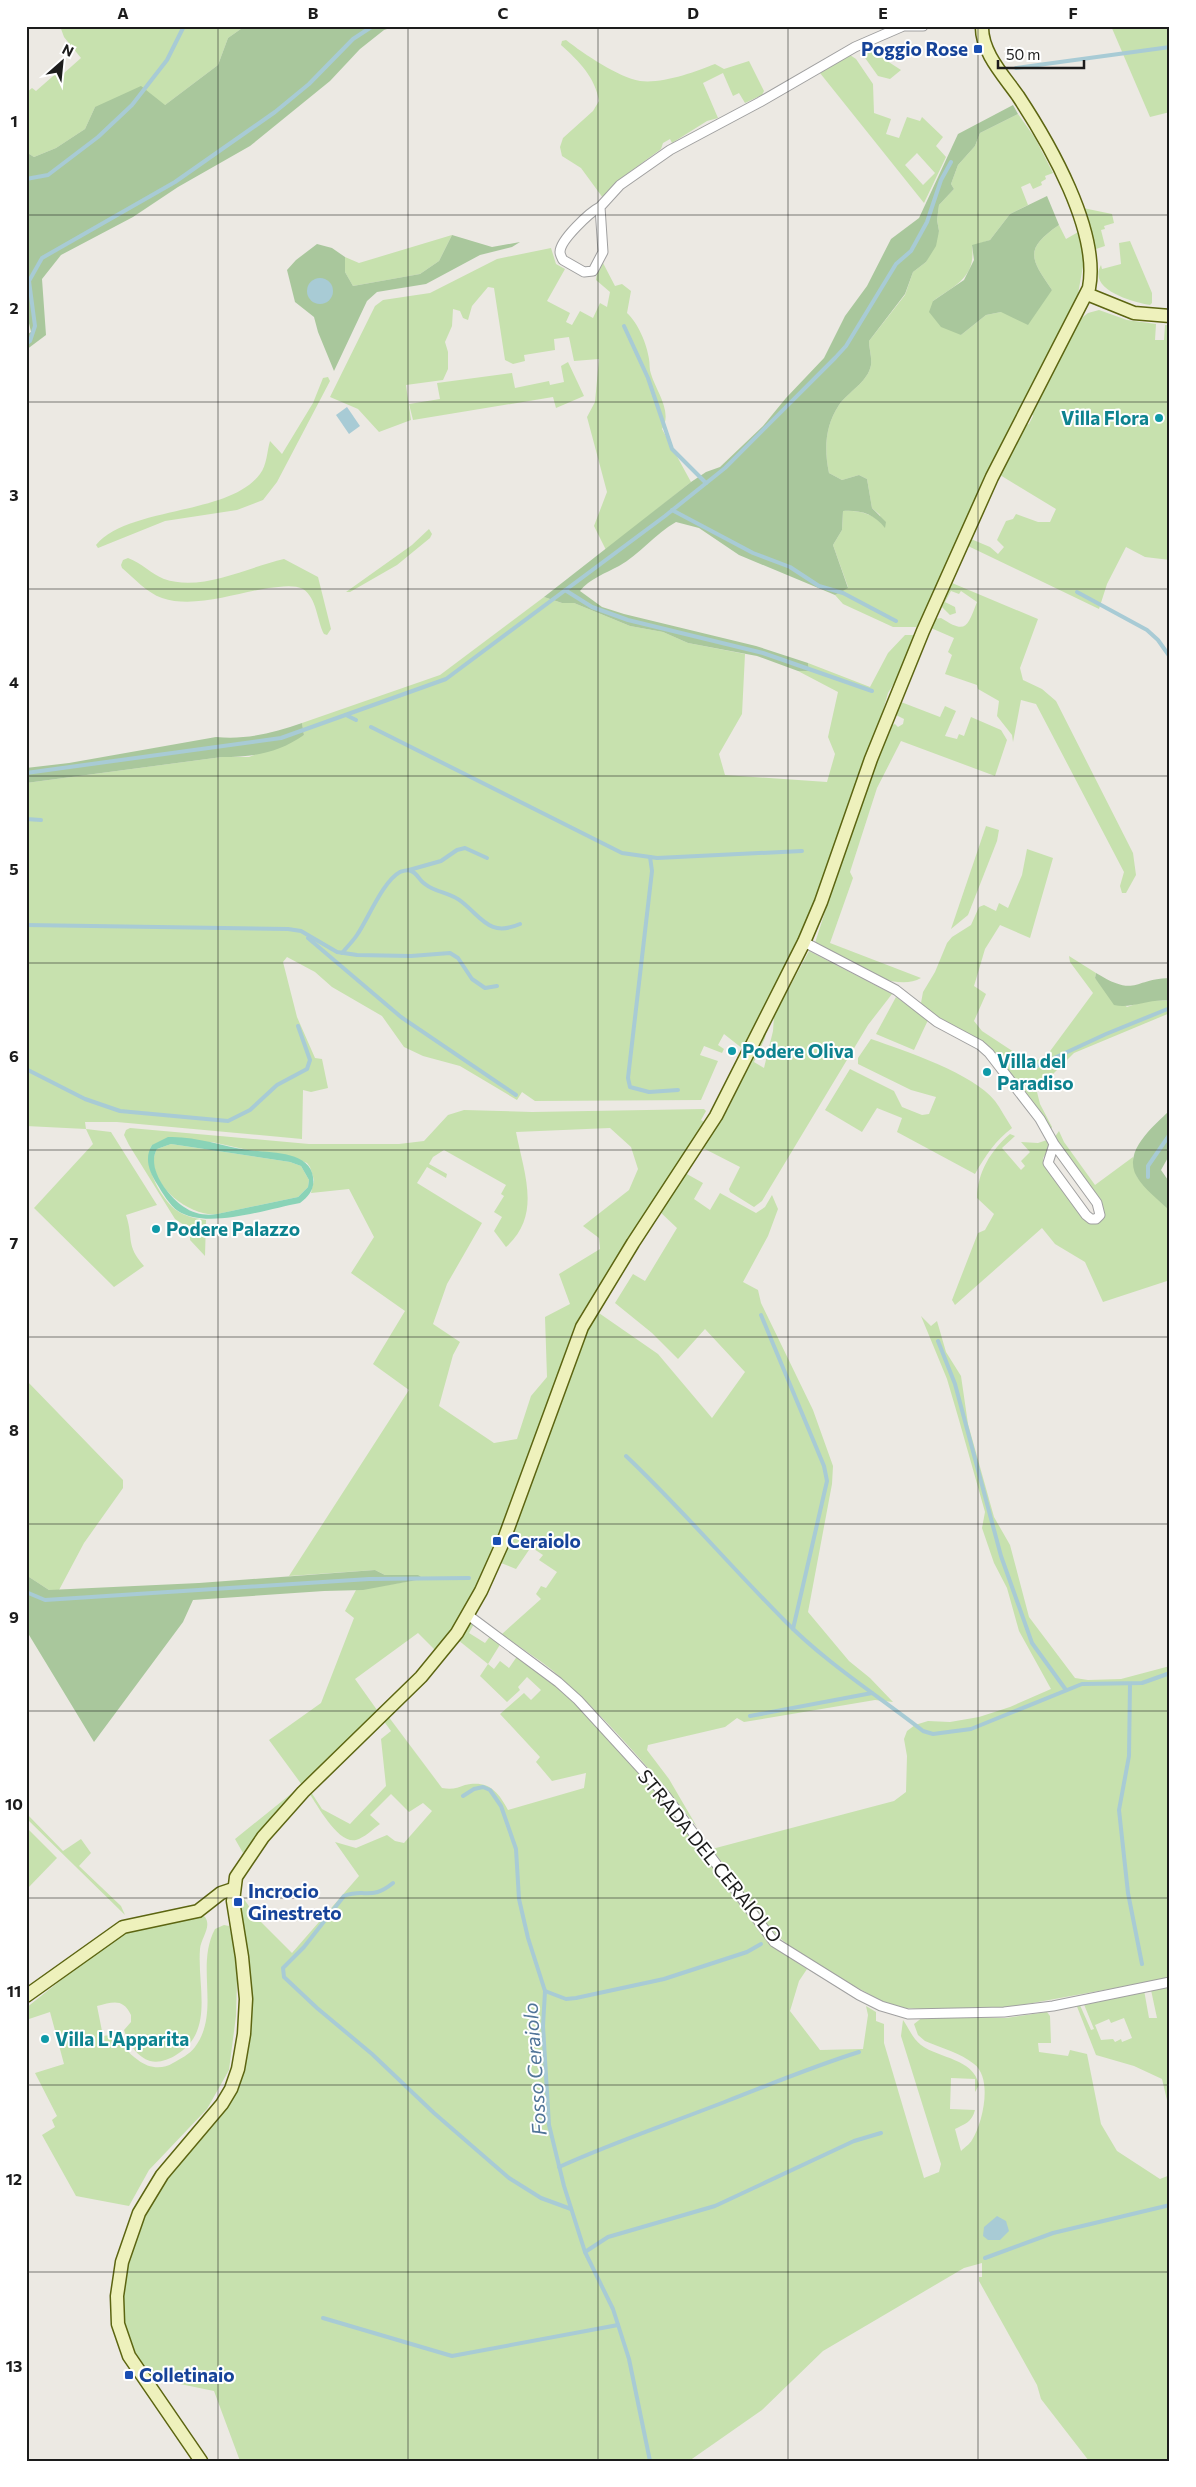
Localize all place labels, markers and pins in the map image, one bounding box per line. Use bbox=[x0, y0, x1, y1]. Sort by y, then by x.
place label: Poggio Rose bbox=[861, 37, 968, 60]
marker: Poggio Rose bbox=[972, 43, 984, 55]
place label: Villa Flora bbox=[1061, 406, 1149, 429]
marker: Villa Flora bbox=[1153, 412, 1165, 424]
place label: Podere Oliva bbox=[742, 1039, 854, 1062]
marker: Podere Oliva bbox=[726, 1045, 738, 1057]
place label: Villa del Paradiso bbox=[997, 1049, 1074, 1094]
marker: Villa del Paradiso bbox=[981, 1066, 993, 1078]
place label: Podere Palazzo bbox=[166, 1217, 300, 1240]
marker: Podere Palazzo bbox=[150, 1223, 162, 1235]
place label: Ceraiolo bbox=[507, 1529, 581, 1552]
marker: Ceraiolo bbox=[491, 1535, 503, 1547]
place label: Incrocio Ginestreto bbox=[248, 1879, 342, 1924]
marker: Incrocio Ginestreto bbox=[232, 1896, 244, 1908]
place label: Villa L'Apparita bbox=[55, 2027, 189, 2050]
marker: Villa L'Apparita bbox=[39, 2033, 51, 2045]
place label: Colletinaio bbox=[139, 2363, 235, 2386]
marker: Colletinaio bbox=[123, 2369, 135, 2381]

